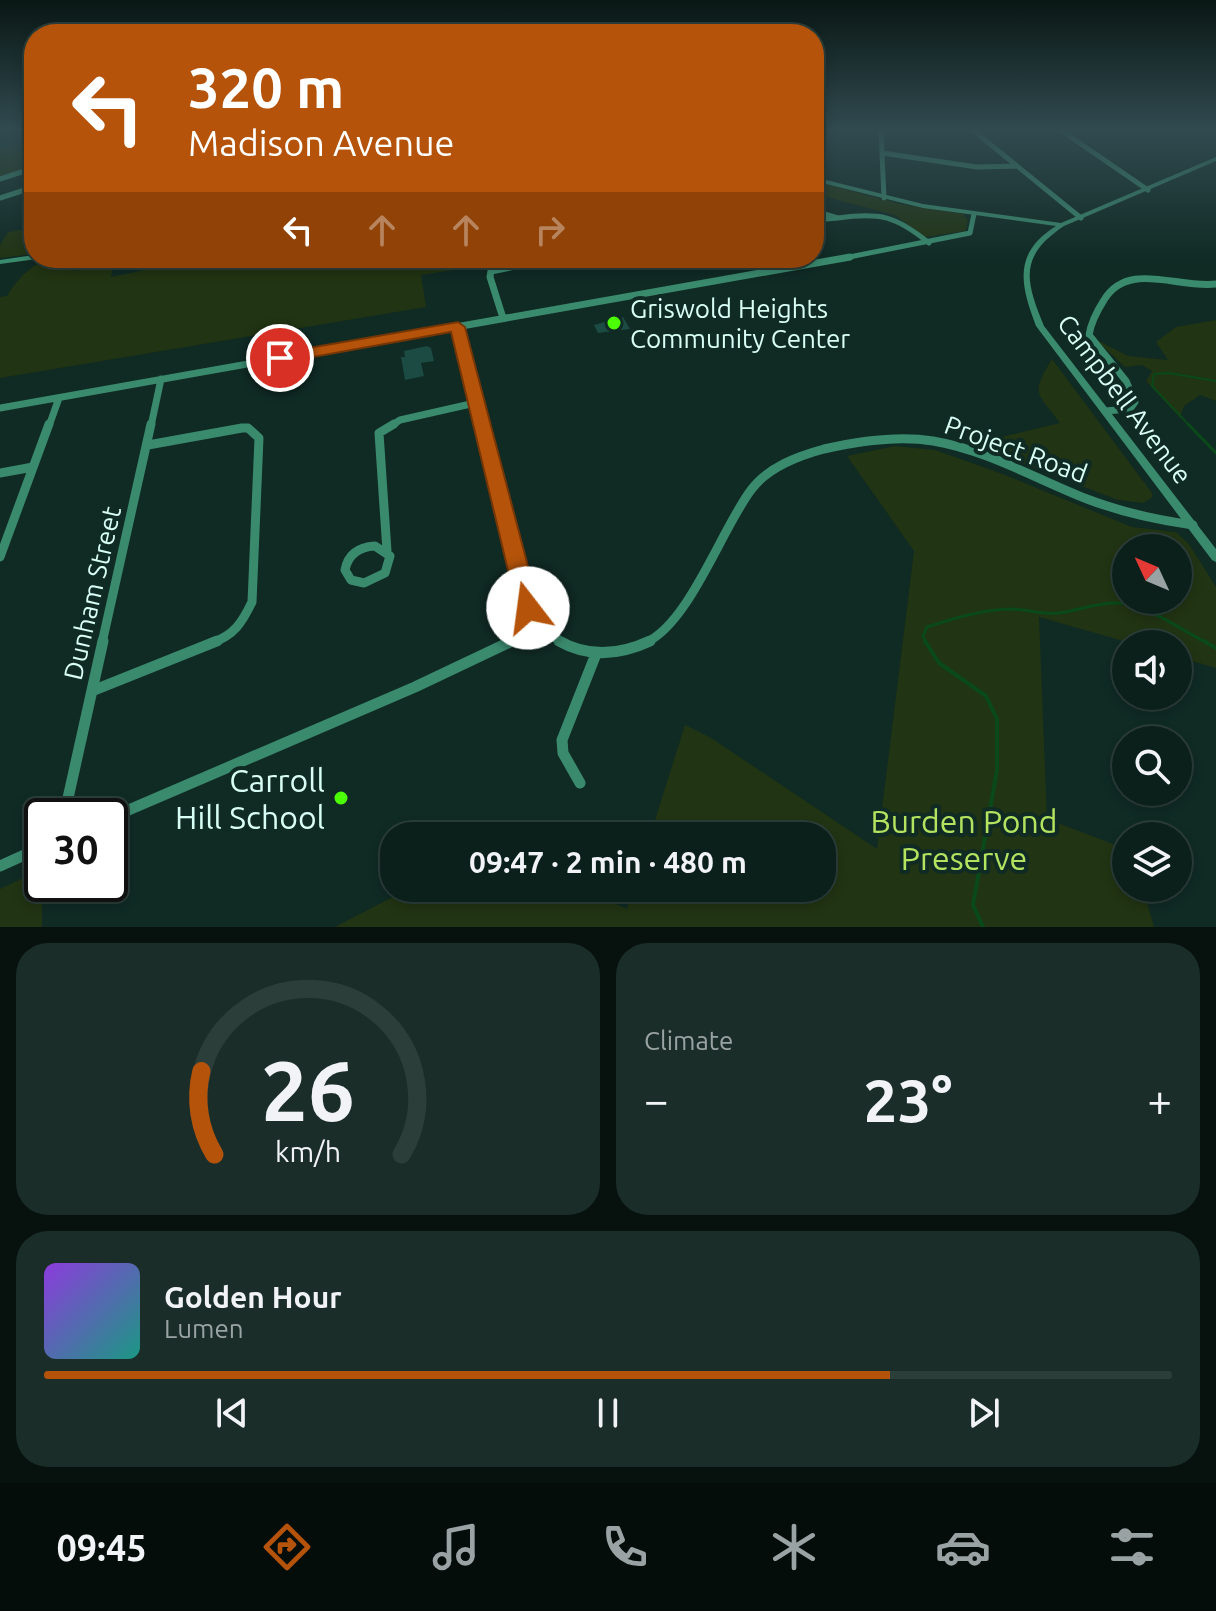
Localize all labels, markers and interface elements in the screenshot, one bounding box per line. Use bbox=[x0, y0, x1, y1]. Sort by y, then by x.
icon: left bbox=[56, 56, 160, 160]
text: 320 m bbox=[188, 56, 344, 119]
text: Madison Avenue bbox=[188, 122, 454, 163]
icon: left bbox=[276, 208, 320, 252]
icon: ahead bbox=[360, 208, 404, 252]
icon: ahead bbox=[444, 208, 488, 252]
icon: right bbox=[528, 208, 572, 252]
place label: Griswold Heights Community Center bbox=[630, 294, 850, 353]
street label: Campbell Avenue bbox=[1052, 309, 1198, 489]
marker: Griswold Heights Community Center bbox=[605, 314, 623, 332]
pin bbox=[246, 324, 314, 392]
icon: arrive bbox=[258, 336, 302, 380]
street label: Project Road bbox=[941, 410, 1091, 488]
street label: Dunham Street bbox=[58, 503, 126, 683]
north arrow bbox=[1112, 534, 1192, 614]
map controls bbox=[1112, 534, 1192, 902]
position arrow bbox=[486, 566, 570, 650]
button: sound bbox=[1112, 630, 1192, 710]
button: search bbox=[1112, 726, 1192, 806]
place label: Carroll Hill School bbox=[175, 762, 325, 835]
marker: Carroll Hill School bbox=[332, 789, 350, 807]
speed limit sign: 30 bbox=[24, 798, 128, 902]
park label: Burden Pond Preserve bbox=[870, 803, 1058, 876]
button: layers bbox=[1112, 822, 1192, 902]
text: 09:47 · 2 min · 480 m bbox=[469, 845, 747, 879]
text: Climate bbox=[644, 1026, 733, 1055]
text: 26 bbox=[261, 1043, 355, 1137]
text: 23° bbox=[864, 1066, 952, 1133]
text: − bbox=[644, 1075, 669, 1124]
text: + bbox=[1147, 1075, 1172, 1124]
text: km/h bbox=[275, 1135, 341, 1167]
text: Golden Hour bbox=[164, 1280, 342, 1314]
text: Lumen bbox=[164, 1314, 244, 1343]
icon: previous bbox=[210, 1391, 254, 1435]
icon: pause bbox=[586, 1391, 630, 1435]
icon: next bbox=[962, 1391, 1006, 1435]
icon: directions bbox=[259, 1519, 315, 1575]
icon: music bbox=[428, 1519, 484, 1575]
icon: phone bbox=[597, 1519, 653, 1575]
icon: climate bbox=[766, 1519, 822, 1575]
icon: car bbox=[935, 1519, 991, 1575]
icon: filters bbox=[1104, 1519, 1160, 1575]
text: 09:45 bbox=[56, 1527, 147, 1568]

